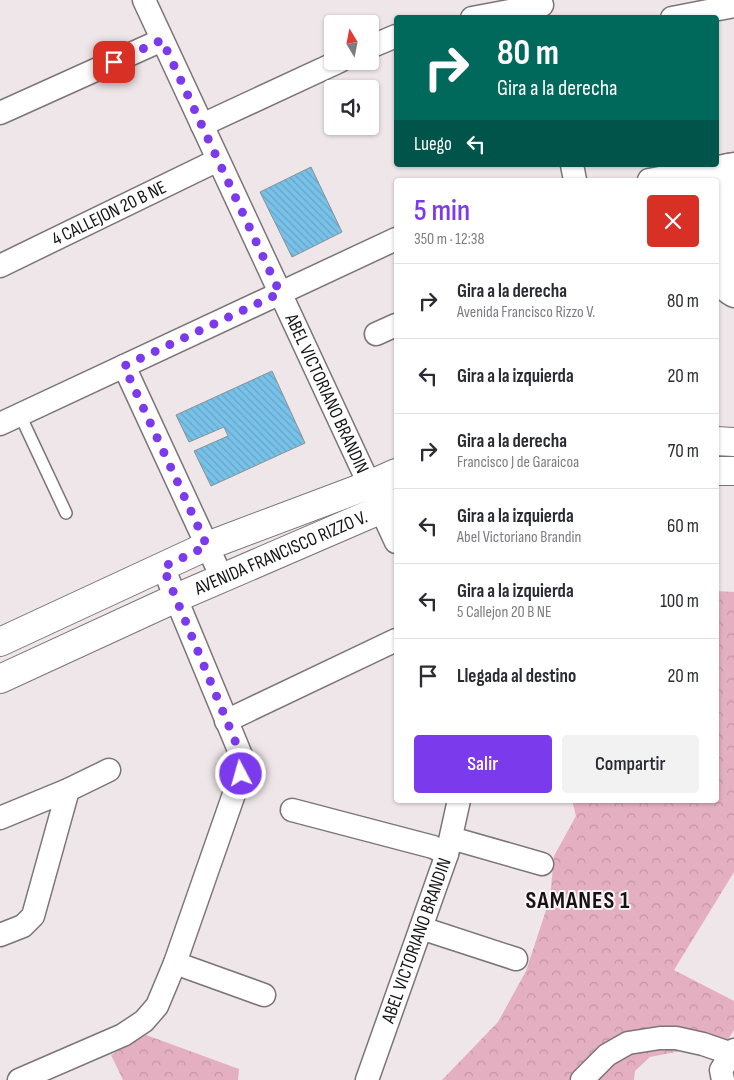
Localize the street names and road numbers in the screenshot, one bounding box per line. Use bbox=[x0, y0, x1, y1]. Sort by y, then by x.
street label: 4 CALLEJON 20 B NE bbox=[48, 175, 170, 251]
street label: ABEL VICTORIANO BRANDIN bbox=[280, 309, 374, 477]
street label: AVENIDA FRANCISCO RIZZO V. bbox=[190, 505, 371, 600]
street label: ABEL VICTORIANO BRANDIN bbox=[376, 855, 456, 1027]

